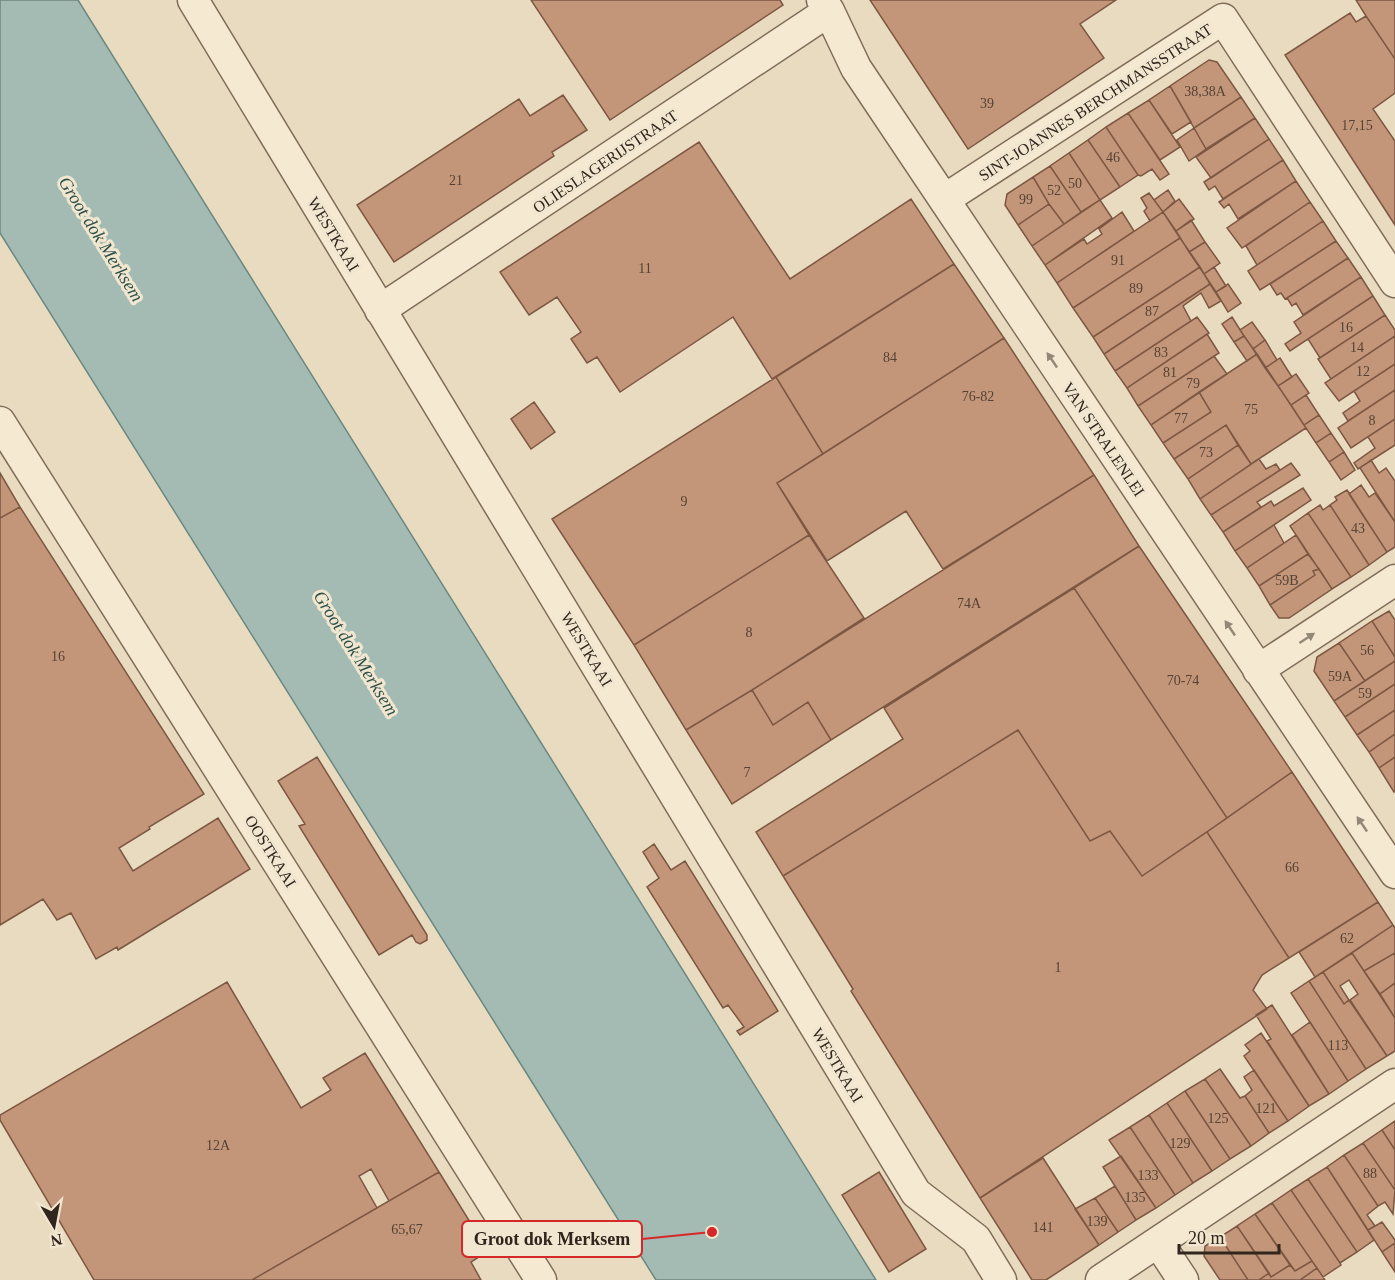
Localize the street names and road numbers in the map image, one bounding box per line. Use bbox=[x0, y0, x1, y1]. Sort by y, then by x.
street label: SINT-JOANNES BERCHMANSSTRAAT bbox=[976, 20, 1215, 184]
street label: OLIESLAGERIJSTRAAT bbox=[530, 107, 681, 216]
street label: WESTKAAI bbox=[305, 194, 362, 274]
street label: VAN STRALENLEI bbox=[1059, 379, 1148, 499]
street label: WESTKAAI bbox=[558, 609, 615, 689]
street label: OOSTKAAI bbox=[242, 812, 299, 890]
street label: WESTKAAI bbox=[809, 1025, 866, 1105]

